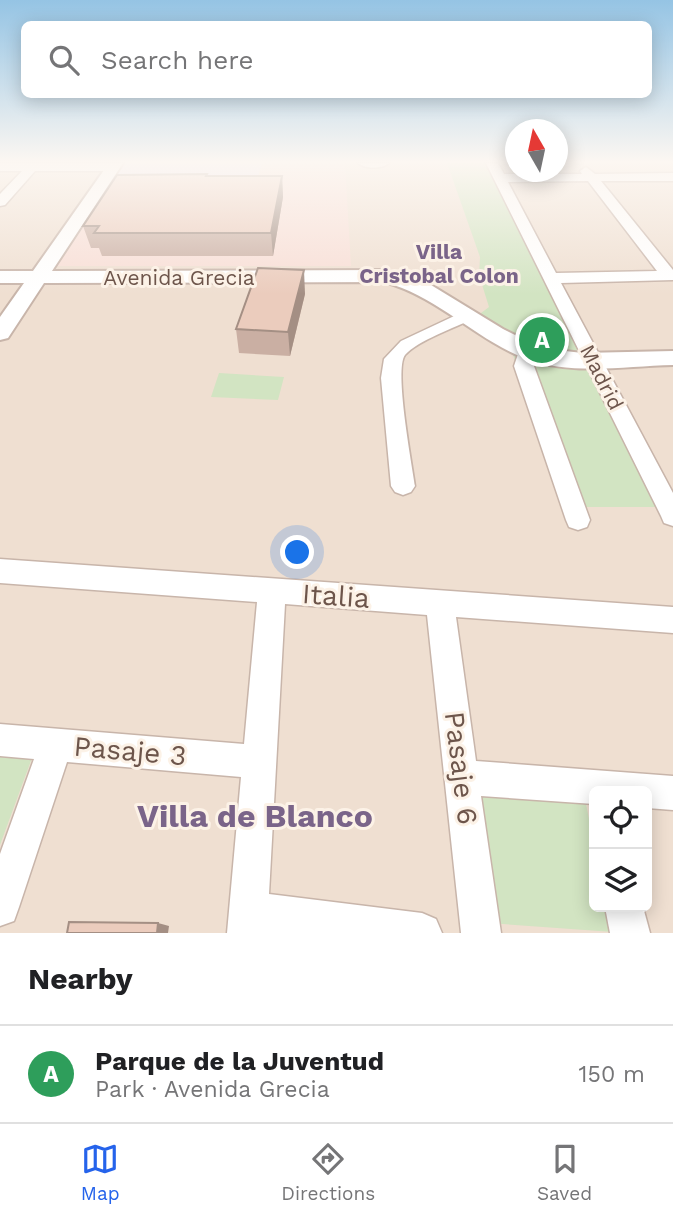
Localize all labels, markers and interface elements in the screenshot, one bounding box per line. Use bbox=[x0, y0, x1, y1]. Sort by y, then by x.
search box bbox=[21, 21, 652, 98]
icon: search bbox=[45, 41, 83, 79]
text: Search here bbox=[101, 45, 253, 75]
north arrow bbox=[505, 119, 568, 182]
district label: Villa Cristobal Colon bbox=[359, 239, 519, 288]
street label: Avenida Grecia bbox=[103, 265, 255, 290]
pin: A bbox=[519, 314, 565, 366]
street label: Madrid bbox=[575, 340, 629, 414]
your location bbox=[280, 535, 314, 569]
street label: Italia bbox=[301, 577, 371, 615]
street label: Pasaje 6 bbox=[438, 710, 484, 826]
street label: Pasaje 3 bbox=[72, 730, 188, 772]
map controls bbox=[589, 786, 652, 912]
button: locate bbox=[589, 786, 652, 849]
district label: Villa de Blanco bbox=[137, 797, 373, 835]
button: layers bbox=[589, 849, 652, 912]
text: Nearby bbox=[28, 961, 133, 996]
text: Parque de la Juventud bbox=[95, 1046, 384, 1076]
text: A bbox=[43, 1061, 59, 1088]
text: 150 m bbox=[579, 1061, 645, 1088]
text: Park · Avenida Grecia bbox=[95, 1076, 330, 1103]
tab: Map bbox=[81, 1140, 120, 1205]
tab: Directions bbox=[281, 1140, 375, 1205]
tab: Saved bbox=[537, 1140, 592, 1205]

